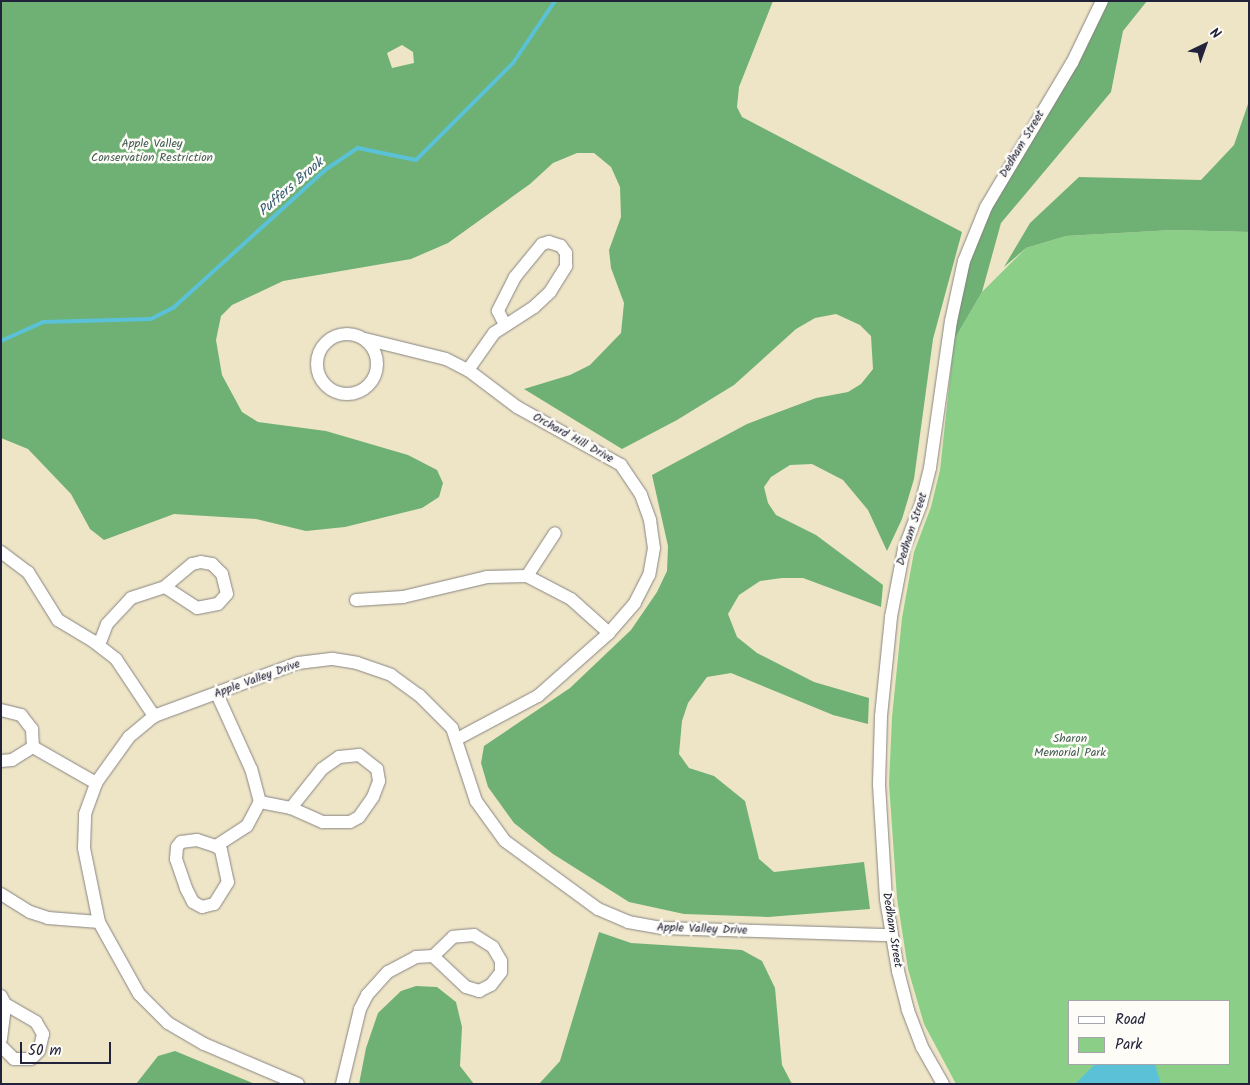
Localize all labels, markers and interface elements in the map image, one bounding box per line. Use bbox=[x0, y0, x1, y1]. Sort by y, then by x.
north arrow bbox=[1180, 20, 1230, 70]
text: N bbox=[1204, 23, 1226, 45]
street label: Dedham Street bbox=[996, 108, 1048, 180]
park label: Apple Valley Conservation Restriction bbox=[91, 137, 213, 165]
water label: Puffers Brook bbox=[255, 154, 327, 220]
street label: Orchard Hill Drive bbox=[530, 410, 616, 466]
street label: Dedham Street bbox=[893, 491, 931, 567]
street label: Apple Valley Drive bbox=[212, 657, 302, 701]
park label: Sharon Memorial Park bbox=[1034, 732, 1106, 760]
street label: Dedham Street bbox=[879, 891, 905, 969]
street label: Apple Valley Drive bbox=[656, 920, 748, 938]
legend bbox=[1068, 1000, 1230, 1065]
text: Road bbox=[1115, 1008, 1145, 1032]
scale bar bbox=[22, 1032, 114, 1064]
text: Park bbox=[1115, 1033, 1142, 1057]
text: 50 m bbox=[28, 1039, 62, 1063]

